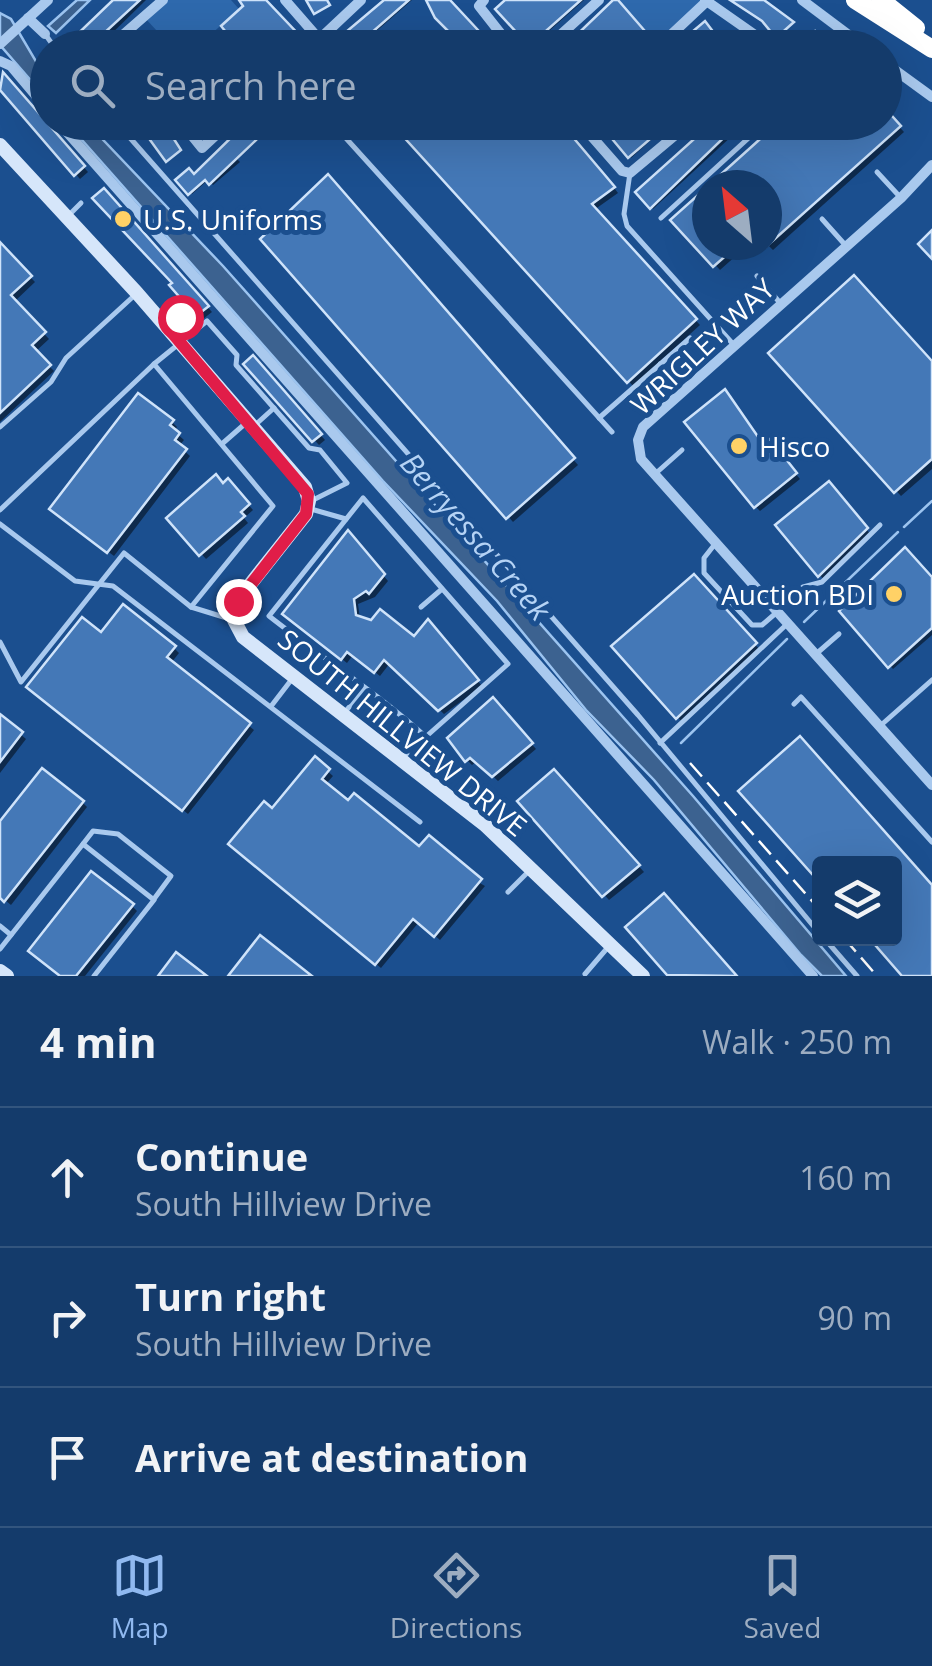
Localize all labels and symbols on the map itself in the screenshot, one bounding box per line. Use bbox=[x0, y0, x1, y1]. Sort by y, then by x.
north arrow bbox=[692, 170, 782, 260]
place label: U.S. Uniforms bbox=[143, 200, 322, 238]
marker: U.S. Uniforms bbox=[112, 208, 134, 230]
street label: WRIGLEY WAY bbox=[622, 269, 782, 423]
route start bbox=[158, 295, 204, 341]
place label: Hisco bbox=[759, 427, 830, 465]
marker: Hisco bbox=[728, 435, 750, 457]
water label: Berryessa Creek bbox=[392, 443, 561, 630]
place label: Auction BDI bbox=[721, 575, 874, 613]
route end bbox=[216, 579, 262, 625]
marker: Auction BDI bbox=[883, 583, 905, 605]
street label: SOUTH HILLVIEW DRIVE bbox=[271, 620, 535, 844]

